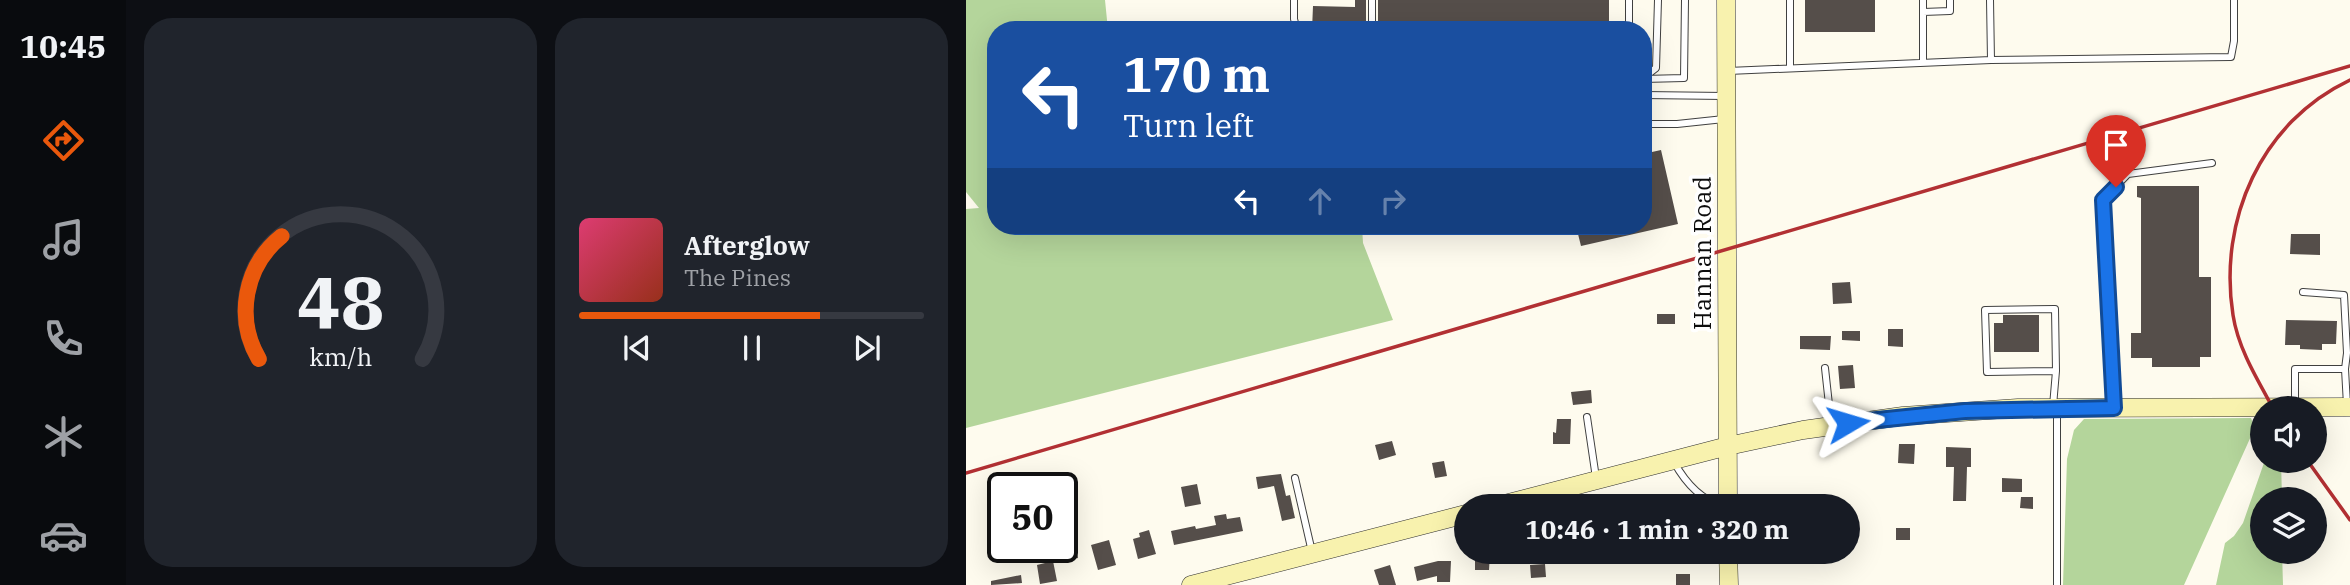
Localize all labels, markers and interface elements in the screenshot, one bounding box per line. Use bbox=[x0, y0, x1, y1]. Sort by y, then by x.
text: 10:45 bbox=[20, 25, 106, 67]
text: 170 m bbox=[1123, 42, 1270, 105]
icon: left bbox=[1008, 49, 1099, 140]
text: Turn left bbox=[1123, 104, 1254, 146]
pin bbox=[2086, 115, 2146, 187]
icon: directions bbox=[39, 116, 88, 165]
icon: arrive bbox=[2097, 126, 2135, 164]
street label: Hannan Road bbox=[1686, 176, 1718, 330]
icon: left bbox=[1228, 182, 1266, 220]
icon: ahead bbox=[1301, 182, 1339, 220]
icon: right bbox=[1374, 182, 1412, 220]
icon: music bbox=[39, 215, 88, 264]
text: Afterglow bbox=[684, 228, 810, 262]
text: 48 bbox=[297, 254, 384, 349]
text: The Pines bbox=[684, 262, 791, 292]
icon: phone bbox=[39, 314, 88, 363]
icon: previous bbox=[618, 329, 656, 367]
icon: pause bbox=[733, 329, 771, 367]
icon: next bbox=[848, 329, 886, 367]
text: km/h bbox=[309, 339, 372, 372]
position arrow bbox=[1811, 386, 1885, 460]
map controls bbox=[2250, 396, 2327, 564]
button: sound bbox=[2250, 396, 2327, 473]
icon: climate bbox=[39, 412, 88, 461]
speed limit sign: 50 bbox=[987, 472, 1078, 563]
button: layers bbox=[2250, 487, 2327, 564]
icon: car bbox=[39, 511, 88, 560]
text: 10:46 · 1 min · 320 m bbox=[1525, 512, 1789, 546]

